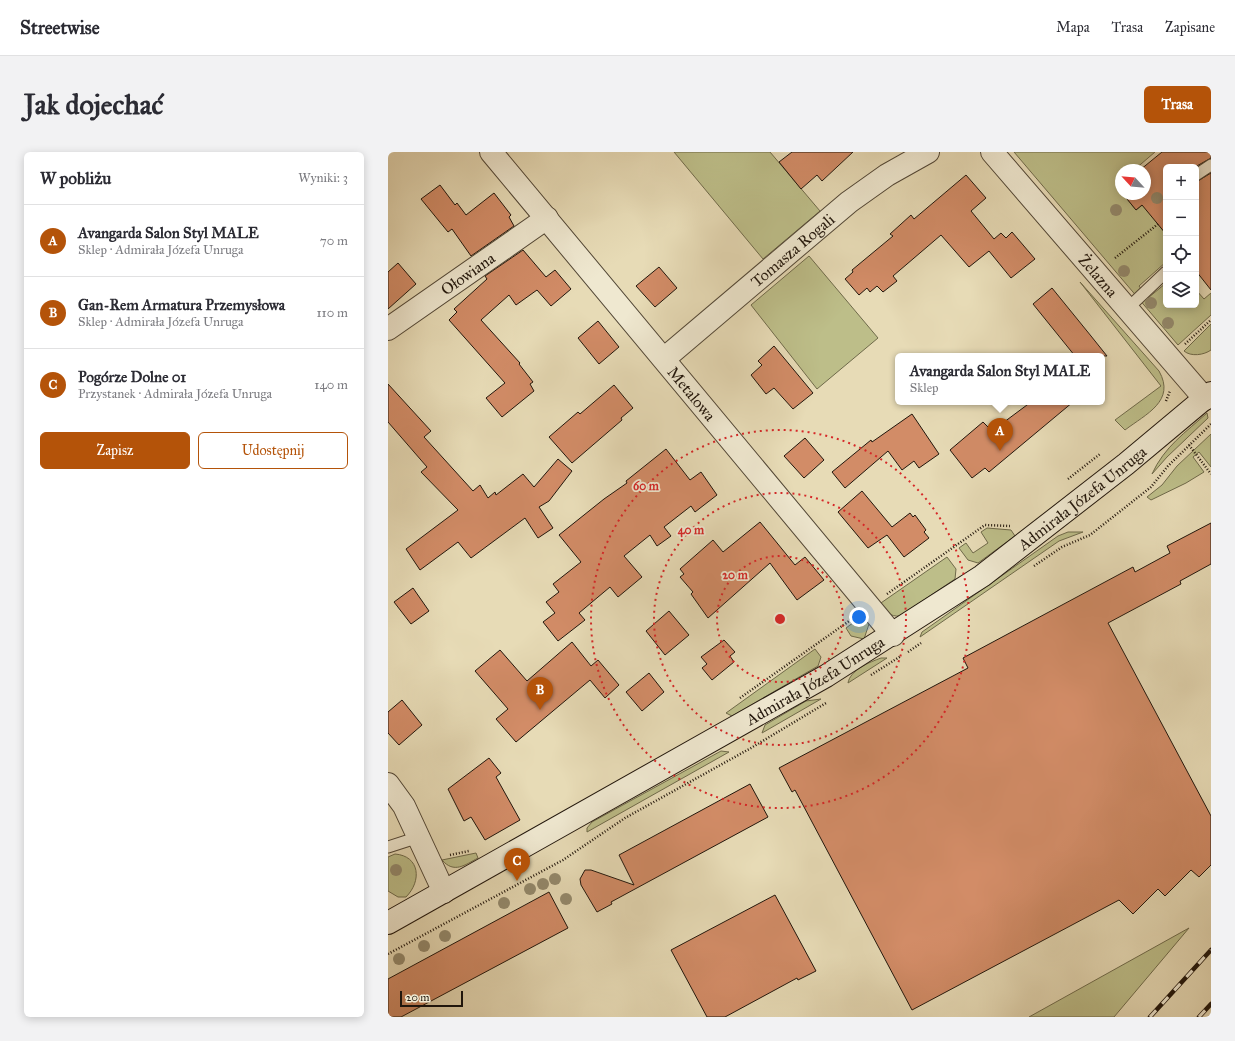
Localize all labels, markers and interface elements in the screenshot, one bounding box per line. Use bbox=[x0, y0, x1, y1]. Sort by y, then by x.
text: Streetwise bbox=[20, 16, 100, 39]
text: Mapa bbox=[1056, 19, 1090, 36]
text: Trasa bbox=[1112, 19, 1143, 36]
text: Zapisane bbox=[1165, 19, 1215, 36]
button: Trasa bbox=[1144, 86, 1211, 123]
text: Jak dojechać bbox=[24, 87, 163, 122]
north arrow bbox=[1115, 164, 1151, 200]
map controls bbox=[1163, 164, 1199, 308]
button: + bbox=[1163, 164, 1199, 200]
text: W pobliżu bbox=[40, 168, 111, 189]
text: Wyniki: 3 bbox=[298, 170, 348, 186]
button: − bbox=[1163, 200, 1199, 236]
street label: Tomasza Rogali bbox=[747, 209, 839, 291]
text: Avangarda Salon Styl MALE bbox=[78, 224, 259, 242]
text: A bbox=[49, 233, 57, 249]
text: 70 m bbox=[320, 233, 348, 249]
button: locate bbox=[1163, 236, 1199, 272]
text: Sklep · Admirała Józefa Unruga bbox=[78, 242, 243, 258]
street label: Ołowiana bbox=[437, 248, 498, 299]
street label: Żelazna bbox=[1075, 249, 1122, 301]
button: layers bbox=[1163, 272, 1199, 308]
text: Gan-Rem Armatura Przemysłowa bbox=[78, 296, 285, 314]
text: B bbox=[49, 305, 57, 321]
text: 110 m bbox=[316, 305, 348, 321]
text: Sklep · Admirała Józefa Unruga bbox=[78, 314, 243, 330]
popup bbox=[895, 353, 1105, 405]
street label: Metalowa bbox=[664, 362, 720, 425]
text: Avangarda Salon Styl MALE bbox=[910, 362, 1090, 380]
text: Pogórze Dolne 01 bbox=[78, 368, 186, 386]
text: C bbox=[49, 377, 57, 393]
text: 140 m bbox=[314, 377, 348, 393]
text: Sklep bbox=[910, 380, 939, 396]
text: Przystanek · Admirała Józefa Unruga bbox=[78, 386, 272, 402]
pin: A bbox=[987, 418, 1013, 451]
button: Zapisz bbox=[40, 432, 190, 469]
button: Udostępnij bbox=[198, 432, 348, 469]
street label: Admirała Józefa Unruga bbox=[1013, 442, 1150, 555]
text: 60 m bbox=[633, 479, 660, 493]
text: 40 m bbox=[678, 523, 705, 538]
text: 20 m bbox=[722, 568, 749, 582]
your location bbox=[849, 607, 869, 627]
centre of rings bbox=[773, 612, 787, 626]
street label: Admirała Józefa Unruga bbox=[741, 632, 888, 729]
pin: B bbox=[527, 677, 553, 710]
pin: C bbox=[504, 848, 530, 881]
scale bar bbox=[400, 989, 463, 1008]
text: 20 m bbox=[406, 991, 429, 1004]

